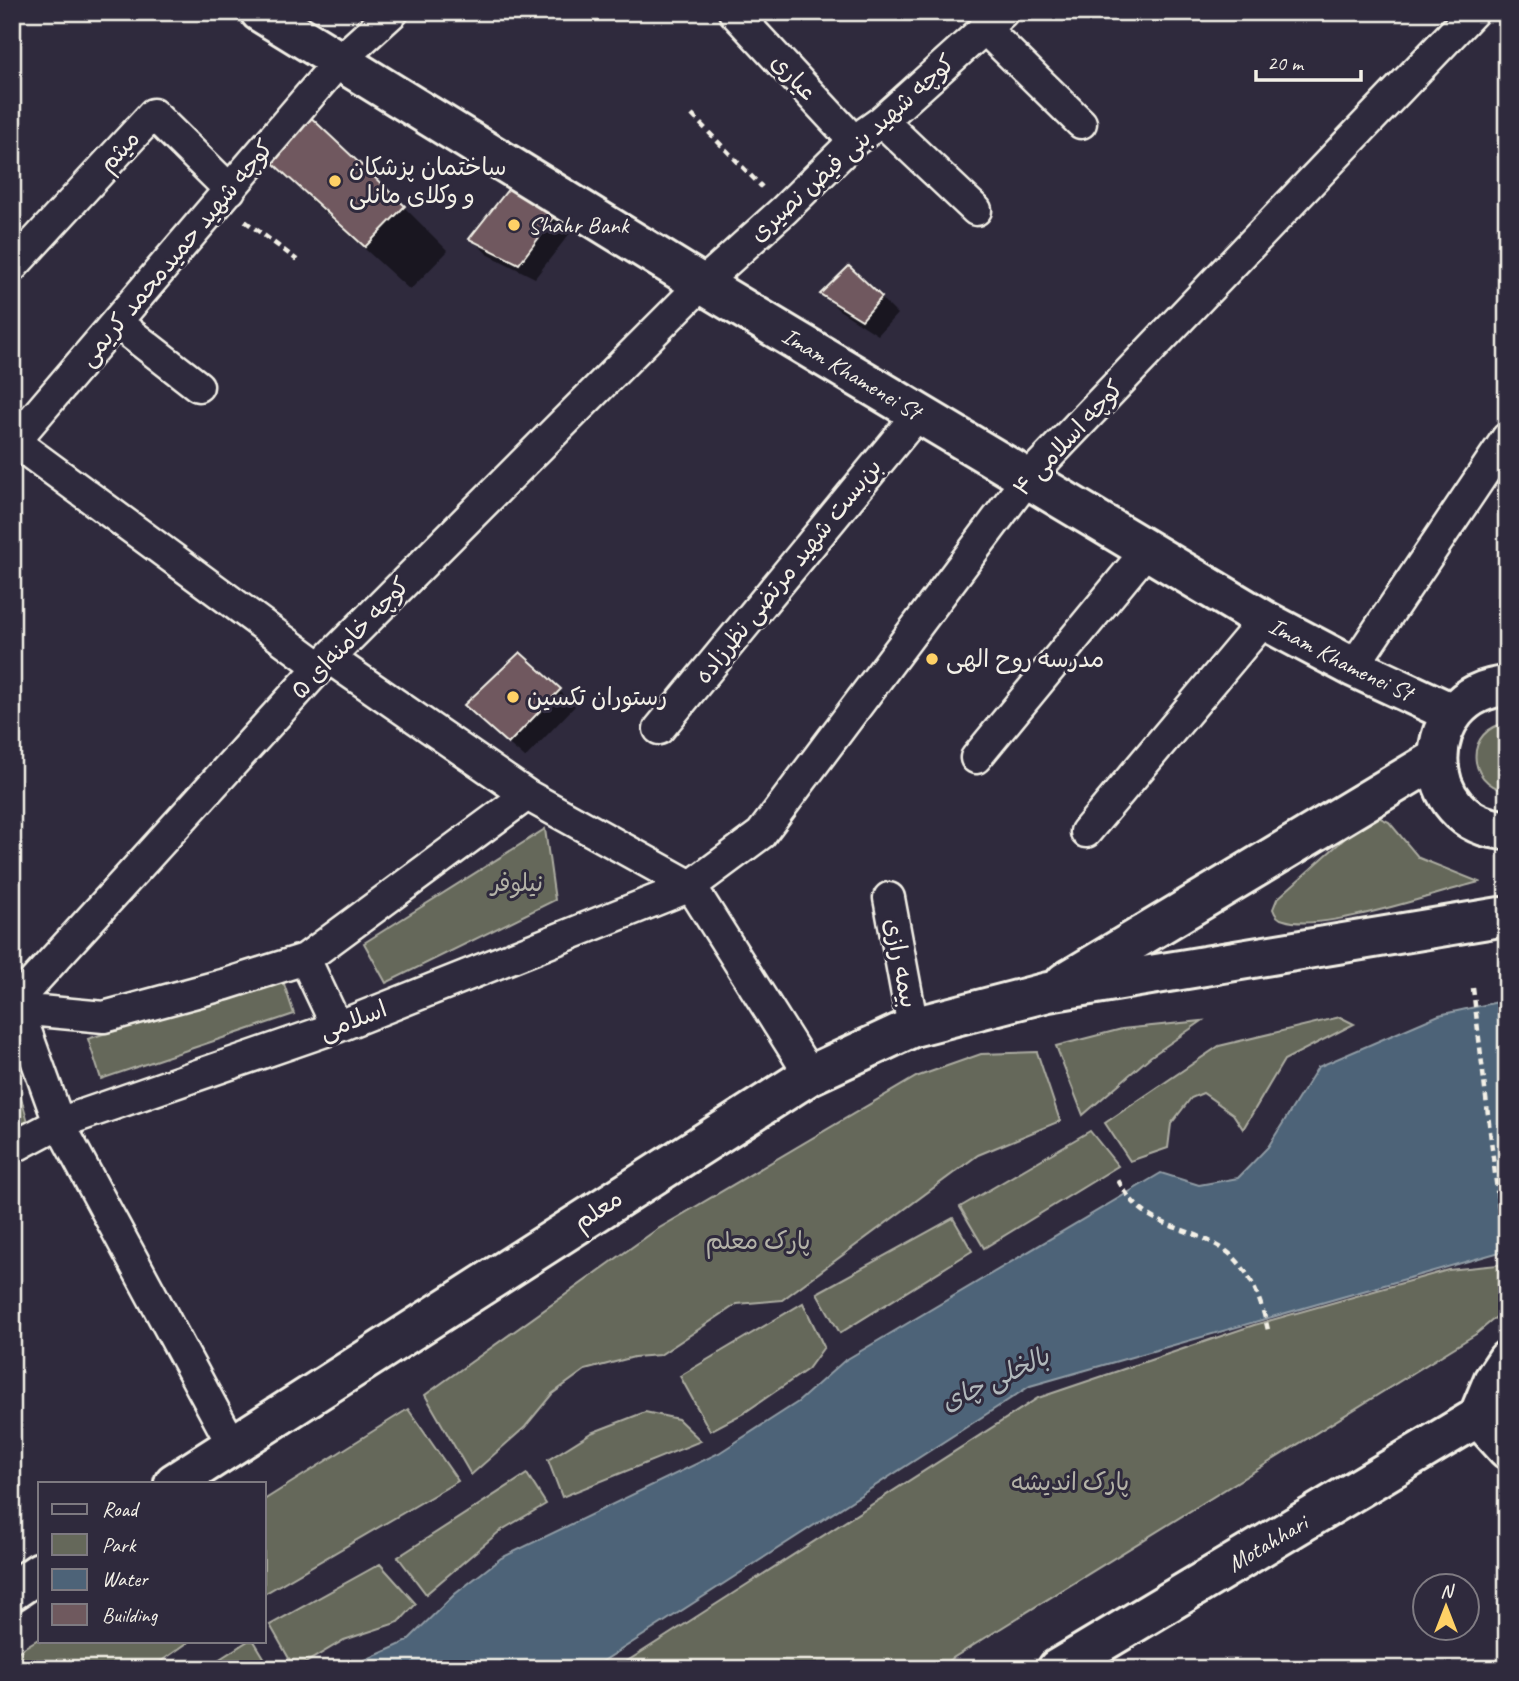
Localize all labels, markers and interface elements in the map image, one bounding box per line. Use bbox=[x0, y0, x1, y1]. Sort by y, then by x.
scale bar bbox=[1256, 38, 1362, 82]
street label: عیاری bbox=[765, 47, 823, 107]
street label: کوچه شهید بنی فیض نصیری bbox=[743, 48, 961, 248]
text: 20 m bbox=[1267, 50, 1305, 76]
street label: میثم bbox=[92, 124, 148, 180]
street label: کوچه شهید حمیدمحمد کریمی bbox=[72, 133, 280, 373]
place label: ساختمان پزشکان و وکلای مانلی bbox=[349, 152, 507, 210]
marker: ساختمان پزشکان و وکلای مانلی bbox=[327, 173, 343, 189]
place label: Shahr Bank bbox=[528, 210, 631, 240]
marker: Shahr Bank bbox=[506, 217, 522, 233]
street label: Imam Khamenei St bbox=[777, 320, 929, 428]
street label: کوچه اسلامی ۴ bbox=[1006, 373, 1130, 503]
street label: بن‌بست شهید مرتضی نظرزاده bbox=[688, 452, 888, 690]
street label: کوچه خامنه‌ای ۵ bbox=[284, 571, 416, 705]
street label: Imam Khamenei St bbox=[1264, 610, 1420, 709]
place label: مدرسه روح الهی bbox=[946, 644, 1104, 674]
marker: مدرسه روح الهی bbox=[924, 651, 940, 667]
place label: رستوران تکسین bbox=[527, 682, 668, 713]
marker: رستوران تکسین bbox=[505, 689, 521, 705]
park label: نیلوفر bbox=[489, 868, 543, 899]
street label: بیمه رازی bbox=[878, 916, 924, 1010]
street label: اسلامی bbox=[315, 993, 391, 1047]
street label: معلم bbox=[568, 1183, 630, 1239]
park label: پارک معلم bbox=[705, 1226, 811, 1259]
water label: بالخلی چای bbox=[935, 1339, 1056, 1418]
park label: پارک اندیشه bbox=[1011, 1467, 1129, 1497]
legend bbox=[38, 1482, 266, 1642]
text: Road bbox=[102, 1496, 141, 1522]
street label: Motahhari bbox=[1222, 1506, 1315, 1579]
text: Park bbox=[102, 1532, 137, 1558]
text: Water bbox=[102, 1566, 149, 1592]
north arrow bbox=[1410, 1572, 1480, 1642]
text: N bbox=[1440, 1579, 1455, 1603]
text: Building bbox=[102, 1602, 159, 1628]

